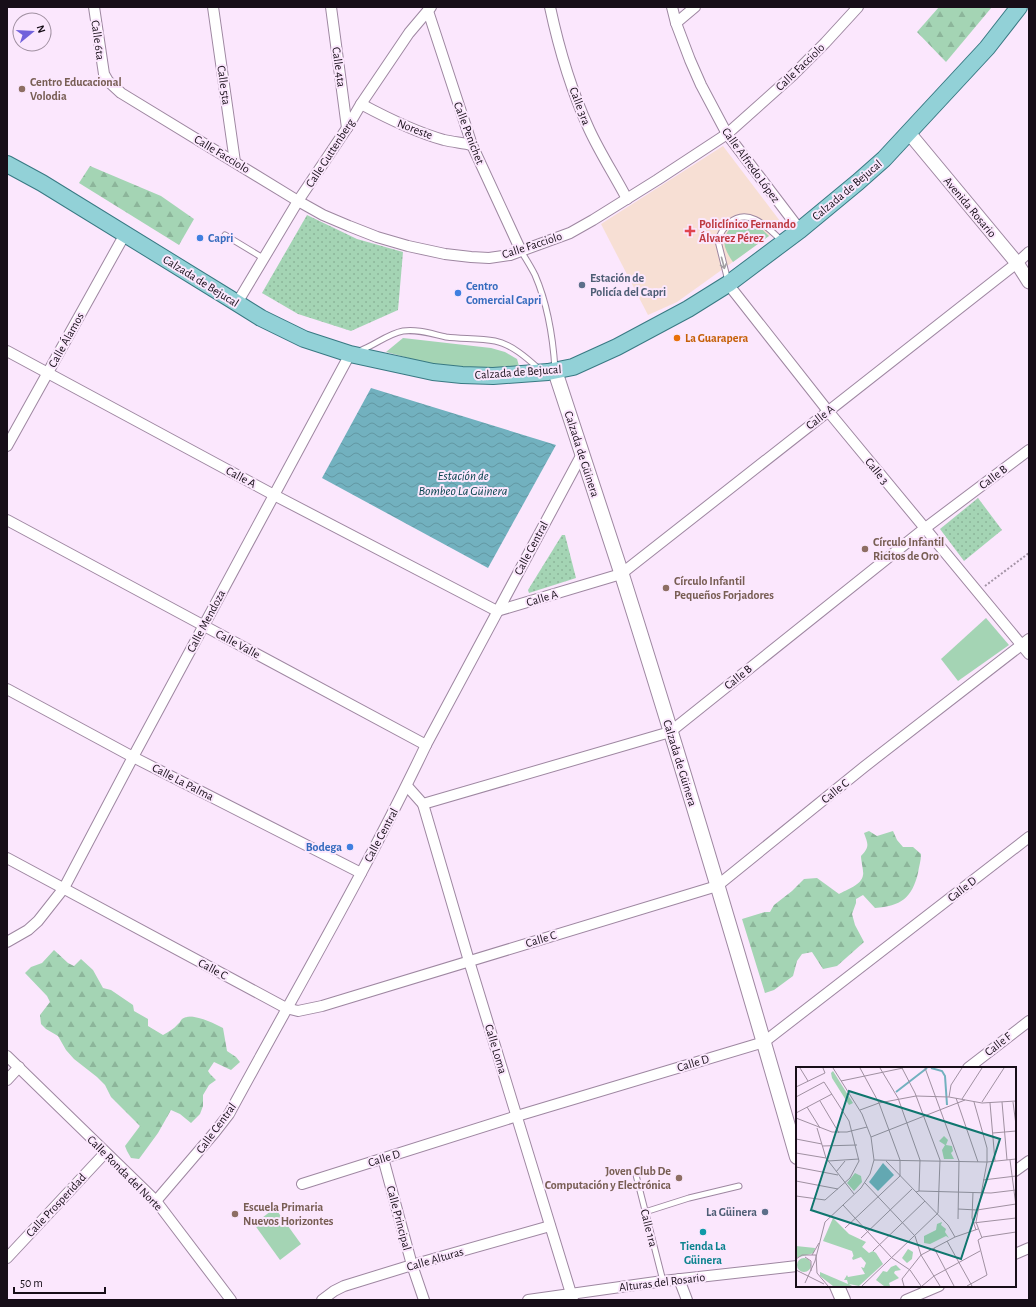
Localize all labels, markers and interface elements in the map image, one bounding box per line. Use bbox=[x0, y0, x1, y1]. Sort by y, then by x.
north arrow bbox=[12, 12, 52, 52]
street label: Calle 6ta bbox=[89, 19, 107, 61]
text: N bbox=[35, 24, 47, 34]
street label: Calle Facciolo bbox=[773, 41, 827, 93]
street label: Calle 4ta bbox=[330, 46, 348, 88]
street label: Calle 5ta bbox=[215, 65, 233, 106]
place label: Centro Educacional Volodia bbox=[30, 76, 122, 102]
marker: Centro Educacional Volodia bbox=[17, 84, 27, 94]
street label: Calle 3ra bbox=[567, 85, 593, 127]
street label: Calle Penichet bbox=[452, 100, 486, 166]
street label: Calle Guttenberg bbox=[303, 117, 357, 189]
street label: Noreste bbox=[396, 117, 434, 141]
street label: Calle Alfredo López bbox=[720, 125, 782, 205]
street label: Calle Facciolo bbox=[192, 133, 252, 175]
street label: Calzada de Bejucal bbox=[810, 157, 885, 223]
street label: Avenida Rosario bbox=[941, 175, 999, 240]
place label: Policlínico Fernando Álvarez Pérez bbox=[699, 218, 796, 244]
marker: Policlínico Fernando Álvarez Pérez bbox=[684, 225, 696, 237]
street label: Calle Facciolo bbox=[500, 230, 564, 260]
place label: Capri bbox=[208, 232, 233, 244]
marker: Capri bbox=[195, 233, 205, 243]
street label: Calzada de Bejucal bbox=[160, 253, 241, 310]
one-way arrow bbox=[720, 257, 727, 270]
place label: Estación de Policía del Capri bbox=[590, 272, 666, 298]
place label: Centro Comercial Capri bbox=[466, 280, 541, 306]
marker: Estación de Policía del Capri bbox=[577, 280, 587, 290]
marker: Centro Comercial Capri bbox=[453, 288, 463, 298]
street label: Calle Álamos bbox=[45, 310, 86, 369]
place label: La Guarapera bbox=[685, 332, 748, 344]
marker: La Guarapera bbox=[672, 333, 682, 343]
street label: Calzada de Bejucal bbox=[474, 363, 562, 382]
street label: Calle A bbox=[804, 402, 836, 432]
street label: Calzada de Güinera bbox=[562, 409, 602, 499]
street label: Calle 3 bbox=[863, 456, 891, 487]
street label: Calle B bbox=[977, 463, 1009, 491]
street label: Calle A bbox=[224, 464, 258, 490]
water label: Estación de Bombeo La Güinera bbox=[419, 470, 508, 498]
street label: Calle Central bbox=[512, 519, 550, 577]
place label: Círculo Infantil Ricitos de Oro bbox=[873, 536, 944, 562]
marker: Círculo Infantil Ricitos de Oro bbox=[860, 544, 870, 554]
place label: Círculo Infantil Pequeños Forjadores bbox=[674, 575, 774, 602]
marker: Círculo Infantil Pequeños Forjadores bbox=[661, 583, 671, 593]
street label: Calle Mendoza bbox=[185, 587, 228, 654]
street label: Calle A bbox=[525, 588, 559, 608]
street label: Calle Valle bbox=[214, 627, 262, 661]
street label: Calle B bbox=[722, 662, 754, 692]
street label: Calzada de Güinera bbox=[661, 718, 699, 808]
street label: Calle La Palma bbox=[150, 761, 216, 803]
street label: Calle C bbox=[819, 776, 851, 806]
street label: Calle Central bbox=[362, 806, 400, 864]
place label: Bodega bbox=[306, 841, 342, 853]
marker: Bodega bbox=[345, 842, 355, 852]
street label: Calle D bbox=[945, 874, 979, 904]
street label: Calle C bbox=[524, 929, 558, 949]
street label: Calle C bbox=[196, 956, 230, 982]
street label: Calle Loma bbox=[483, 1023, 509, 1076]
street label: Calle F bbox=[982, 1029, 1014, 1058]
street label: Calle D bbox=[675, 1052, 711, 1074]
inset map bbox=[796, 1067, 1016, 1287]
street label: Calle Central bbox=[194, 1101, 238, 1155]
street label: Calle Ronda del Norte bbox=[85, 1133, 165, 1213]
street label: Calle D bbox=[366, 1147, 402, 1169]
place label: Joven Club De Computación y Electrónica bbox=[545, 1165, 671, 1192]
street label: Calle Prosperidad bbox=[24, 1171, 88, 1239]
marker: Joven Club De Computación y Electrónica bbox=[674, 1173, 684, 1183]
street label: Calle Principal bbox=[385, 1184, 413, 1252]
place label: Escuela Primaria Nuevos Horizontes bbox=[243, 1201, 334, 1227]
place label: La Güinera bbox=[706, 1206, 757, 1218]
marker: La Güinera bbox=[760, 1207, 770, 1217]
street label: Calle 1ra bbox=[639, 1208, 660, 1249]
marker: Escuela Primaria Nuevos Horizontes bbox=[230, 1209, 240, 1219]
marker: Tienda La Güinera bbox=[698, 1227, 708, 1237]
place label: Tienda La Güinera bbox=[680, 1240, 726, 1266]
street label: Calle Alturas bbox=[405, 1245, 465, 1273]
scale bar bbox=[14, 1269, 105, 1295]
street label: Alturas del Rosario bbox=[618, 1271, 706, 1293]
text: 50 m bbox=[20, 1277, 43, 1289]

